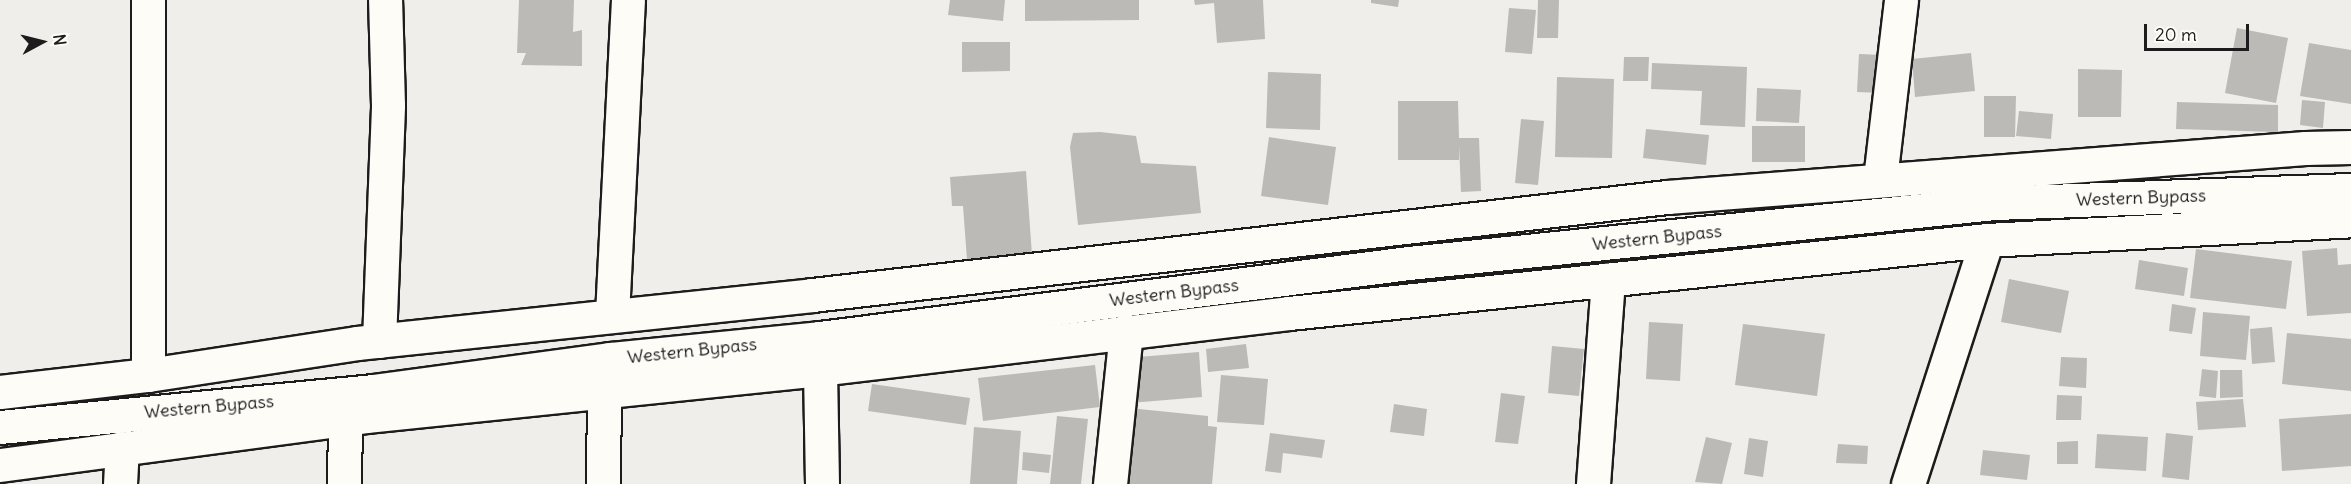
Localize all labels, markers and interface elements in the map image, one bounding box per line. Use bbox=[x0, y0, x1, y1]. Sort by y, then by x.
north arrow bbox=[12, 12, 72, 72]
scale bar bbox=[2147, 12, 2252, 50]
text: 20 m bbox=[2155, 23, 2197, 46]
text: N bbox=[49, 33, 70, 47]
street label: Western Bypass bbox=[2076, 185, 2206, 211]
street label: Western Bypass bbox=[1591, 220, 1723, 256]
street label: Western Bypass bbox=[1108, 274, 1240, 312]
street label: Western Bypass bbox=[626, 333, 758, 369]
street label: Western Bypass bbox=[143, 391, 275, 423]

